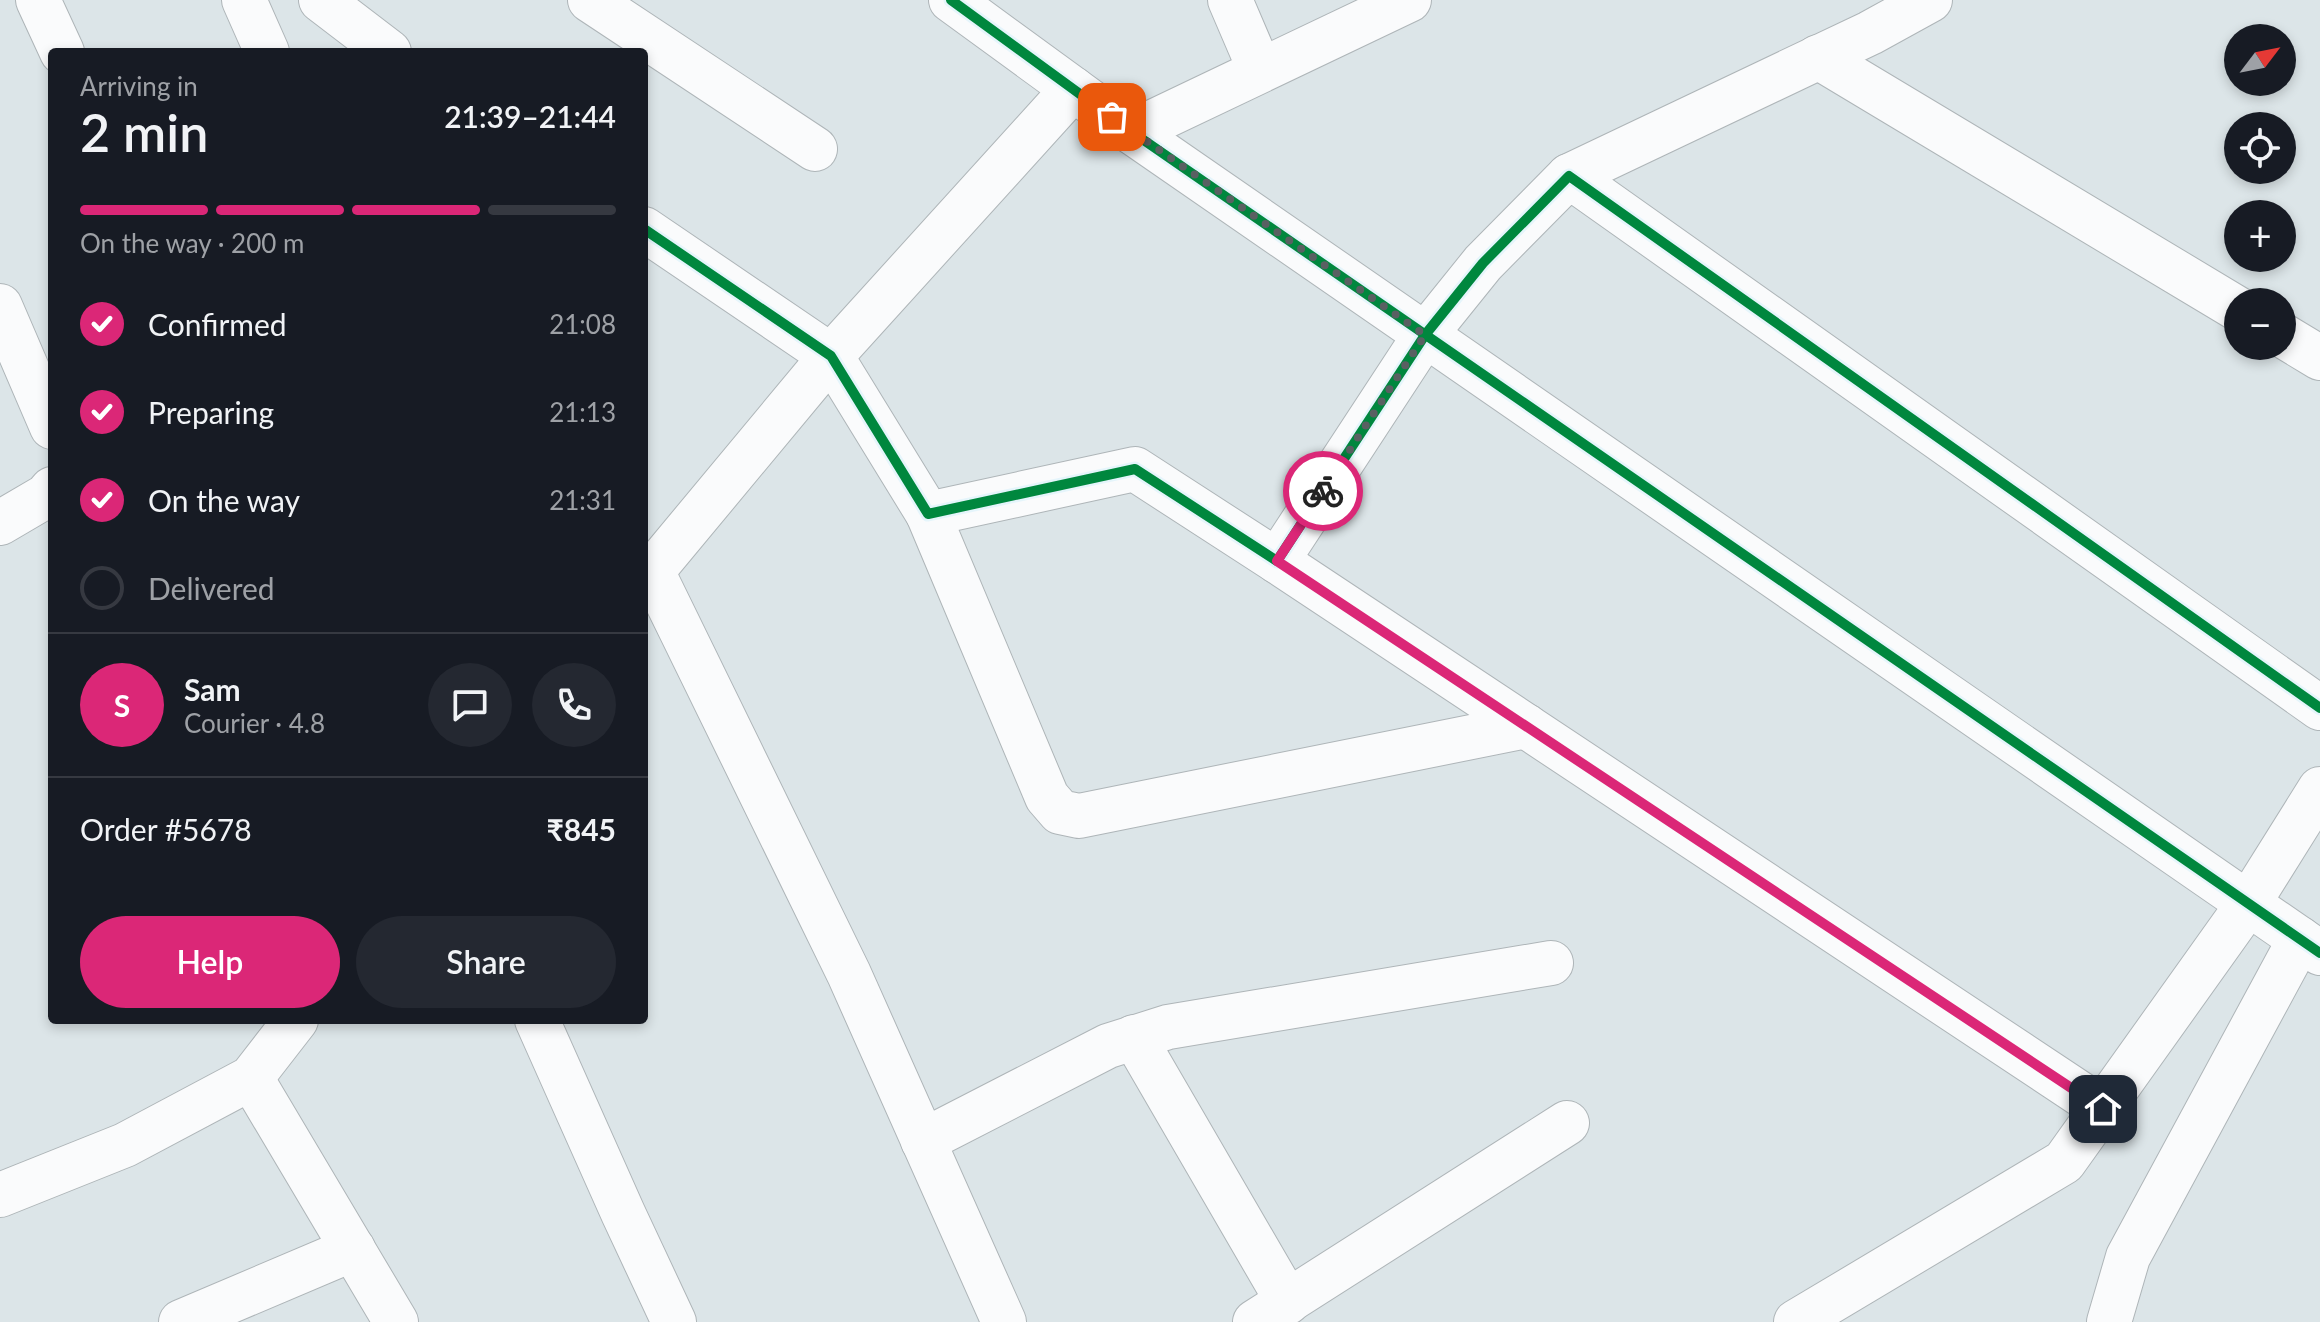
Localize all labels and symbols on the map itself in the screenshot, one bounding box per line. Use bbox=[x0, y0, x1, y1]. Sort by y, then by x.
north arrow bbox=[2224, 24, 2296, 96]
pin bbox=[1078, 83, 1146, 151]
courier bbox=[1283, 451, 1363, 531]
pin bbox=[2069, 1075, 2137, 1143]

